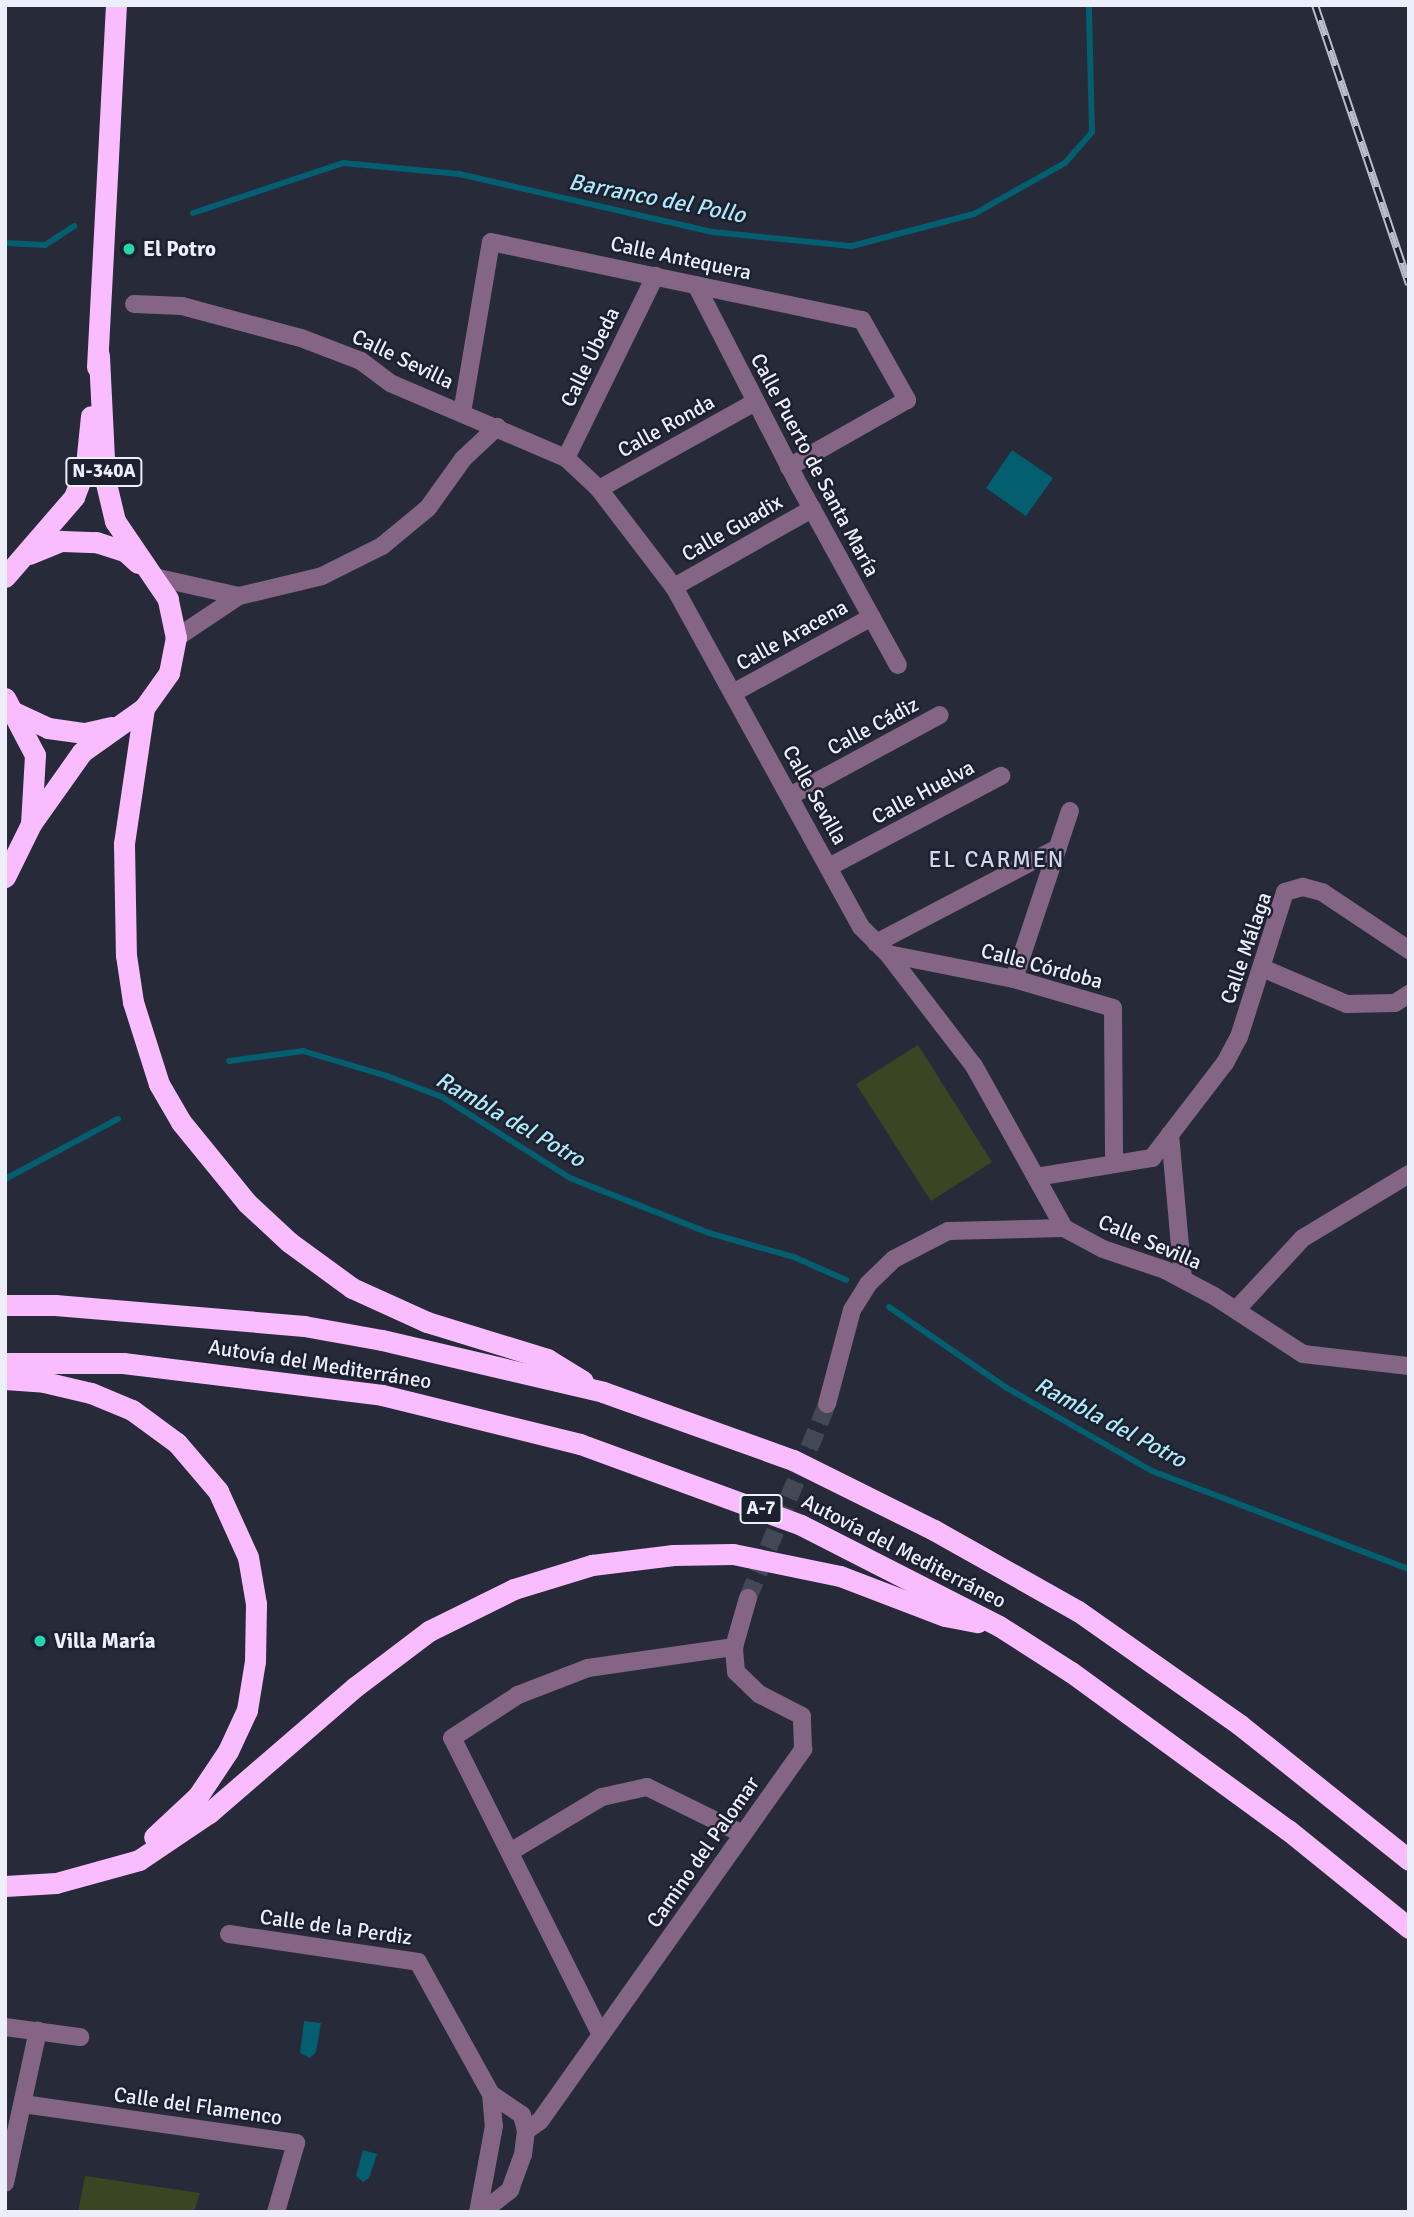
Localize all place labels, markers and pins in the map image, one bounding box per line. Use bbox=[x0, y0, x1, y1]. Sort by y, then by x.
place label: El Potro bbox=[143, 236, 216, 262]
marker: El Potro bbox=[121, 241, 137, 257]
place label: Villa María bbox=[54, 1628, 155, 1654]
marker: Villa María bbox=[32, 1633, 48, 1649]

